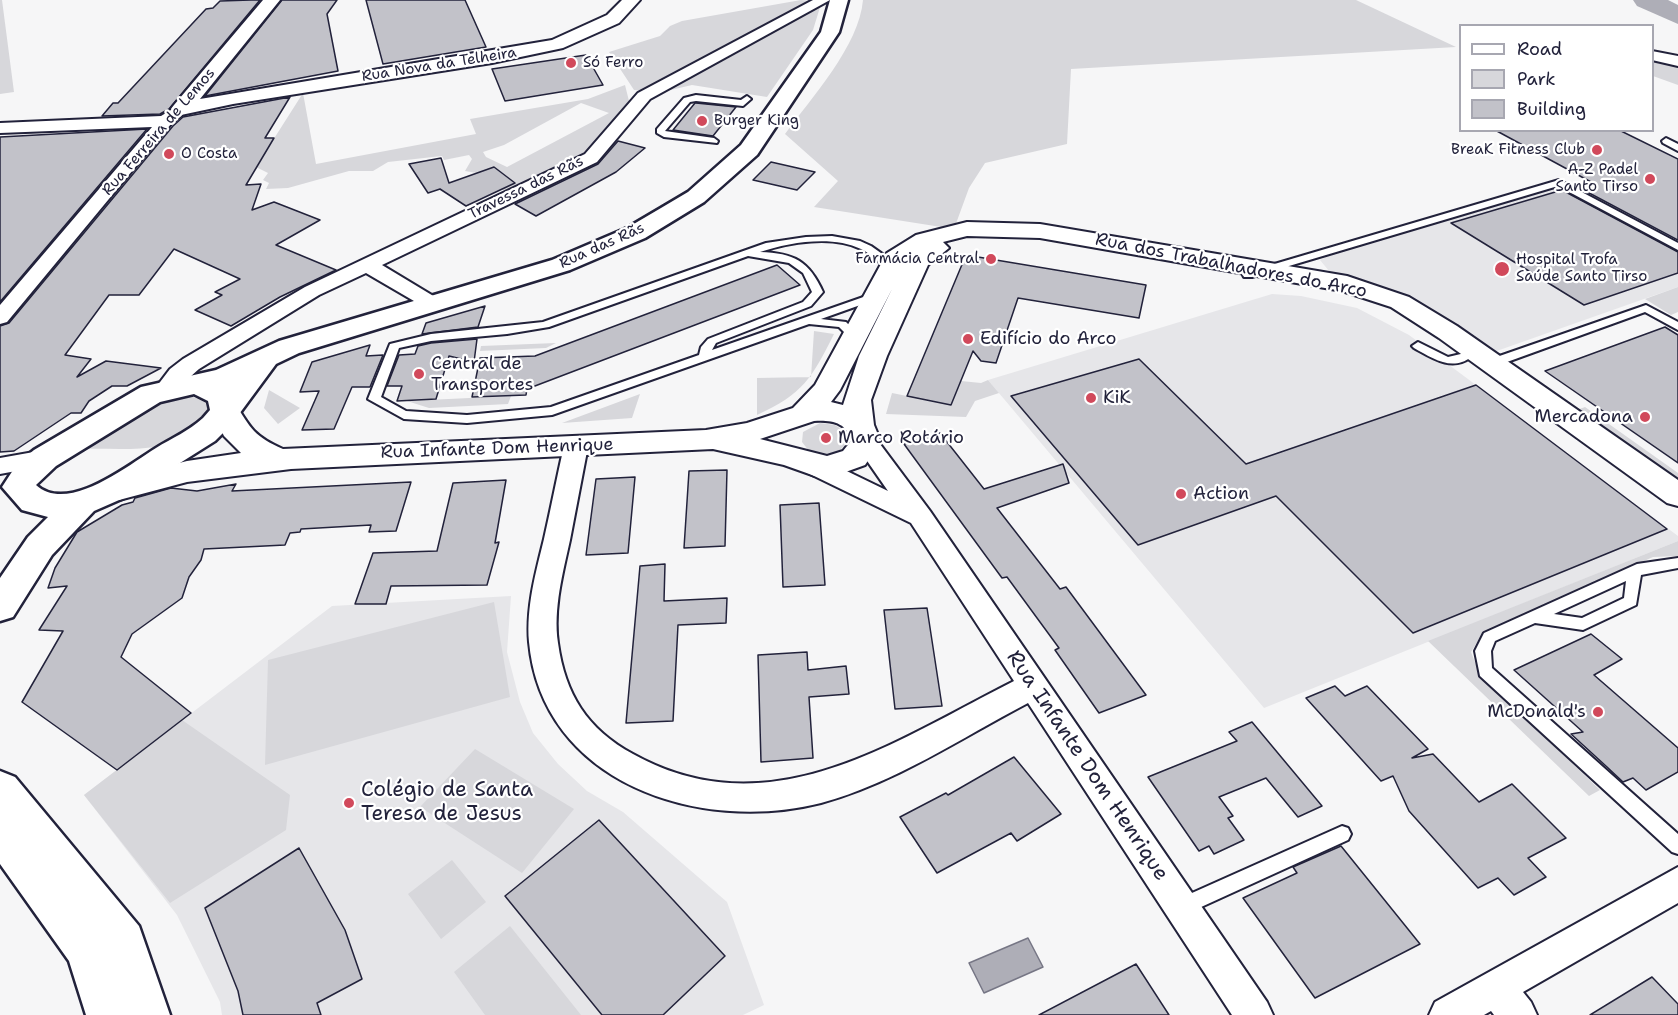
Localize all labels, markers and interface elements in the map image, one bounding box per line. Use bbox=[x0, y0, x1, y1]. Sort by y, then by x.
legend bbox=[1459, 24, 1654, 132]
text: Road bbox=[1517, 37, 1562, 61]
street label: Rua Nova da Telheira bbox=[360, 44, 518, 86]
place label: Só Ferro bbox=[583, 54, 643, 72]
marker: Só Ferro bbox=[564, 56, 578, 70]
street label: Rua Ferreira de Lemos bbox=[99, 65, 219, 199]
text: Park bbox=[1517, 67, 1556, 91]
text: Building bbox=[1517, 97, 1586, 121]
place label: Burger King bbox=[714, 112, 799, 130]
marker: Burger King bbox=[695, 114, 709, 128]
place label: BreaK Fitness Club bbox=[1451, 141, 1585, 159]
marker: BreaK Fitness Club bbox=[1590, 143, 1604, 157]
place label: O Costa bbox=[181, 145, 237, 163]
marker: O Costa bbox=[162, 147, 176, 161]
street label: Travessa das Rãs bbox=[465, 152, 587, 224]
place label: A-Z Padel Santo Tirso bbox=[1556, 161, 1638, 196]
marker: A-Z Padel Santo Tirso bbox=[1643, 172, 1657, 186]
street label: Rua das Rãs bbox=[557, 219, 647, 273]
street label: Rua dos Trabalhadores do Arco bbox=[1093, 229, 1369, 303]
place label: Farmácia Central bbox=[855, 250, 979, 268]
place label: Hospital Trofa Saúde Santo Tirso bbox=[1516, 251, 1647, 286]
marker: Farmácia Central bbox=[984, 252, 998, 266]
marker: Hospital Trofa Saúde Santo Tirso bbox=[1493, 260, 1511, 278]
place label: Edifício do Arco bbox=[980, 328, 1116, 350]
marker: Edifício do Arco bbox=[961, 332, 975, 346]
place label: Central de Transportes bbox=[431, 353, 534, 395]
marker: Central de Transportes bbox=[412, 367, 426, 381]
place label: KiK bbox=[1103, 387, 1131, 409]
marker: KiK bbox=[1084, 391, 1098, 405]
place label: Mercadona bbox=[1534, 406, 1633, 428]
marker: Mercadona bbox=[1638, 410, 1652, 424]
place label: Marco Rotário bbox=[838, 427, 964, 449]
marker: Marco Rotário bbox=[819, 431, 833, 445]
street label: Rua Infante Dom Henrique bbox=[380, 434, 614, 464]
place label: Action bbox=[1193, 483, 1249, 505]
marker: Action bbox=[1174, 487, 1188, 501]
street label: Rua Infante Dom Henrique bbox=[1001, 646, 1173, 886]
place label: McDonald's bbox=[1487, 701, 1586, 723]
marker: McDonald's bbox=[1591, 705, 1605, 719]
place label: Colégio de Santa Teresa de Jesus bbox=[361, 778, 533, 828]
marker: Colégio de Santa Teresa de Jesus bbox=[342, 796, 356, 810]

